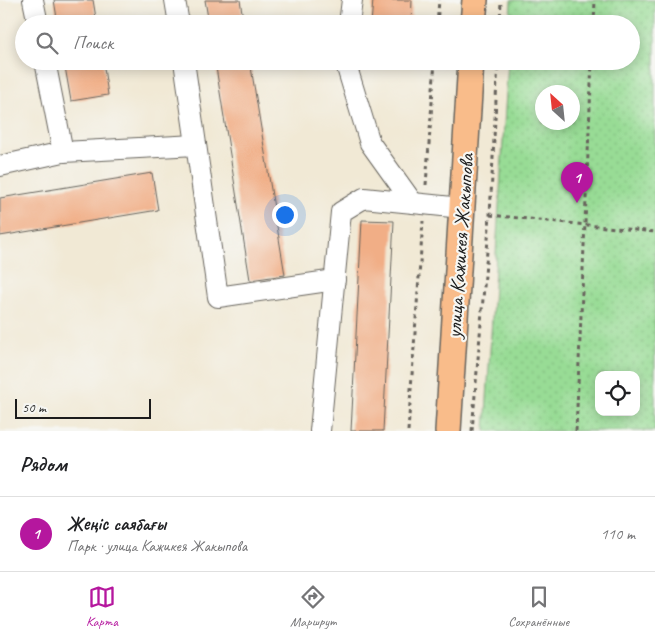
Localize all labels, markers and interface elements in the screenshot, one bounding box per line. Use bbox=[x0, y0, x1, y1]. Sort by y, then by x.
search box bbox=[15, 15, 640, 70]
icon: search bbox=[33, 29, 61, 57]
text: Поиск bbox=[73, 31, 113, 55]
north arrow bbox=[535, 85, 580, 130]
street label: улица Кажикея Жакыпова bbox=[440, 151, 480, 341]
pin: 1 bbox=[561, 162, 593, 203]
your location bbox=[272, 202, 298, 228]
map controls bbox=[595, 371, 640, 416]
button: locate bbox=[595, 371, 640, 416]
scale bar bbox=[15, 396, 151, 419]
text: 50 m bbox=[22, 399, 46, 416]
text: Рядом bbox=[20, 451, 67, 477]
text: Жеңіс саябағы bbox=[67, 512, 166, 536]
text: 1 bbox=[32, 524, 40, 544]
text: 110 m bbox=[601, 524, 635, 544]
text: Парк · улица Кажикея Жакыпова bbox=[67, 536, 247, 556]
tab: Карта bbox=[86, 583, 118, 630]
tab: Маршрут bbox=[290, 583, 336, 630]
tab: Сохранённые bbox=[508, 583, 569, 630]

